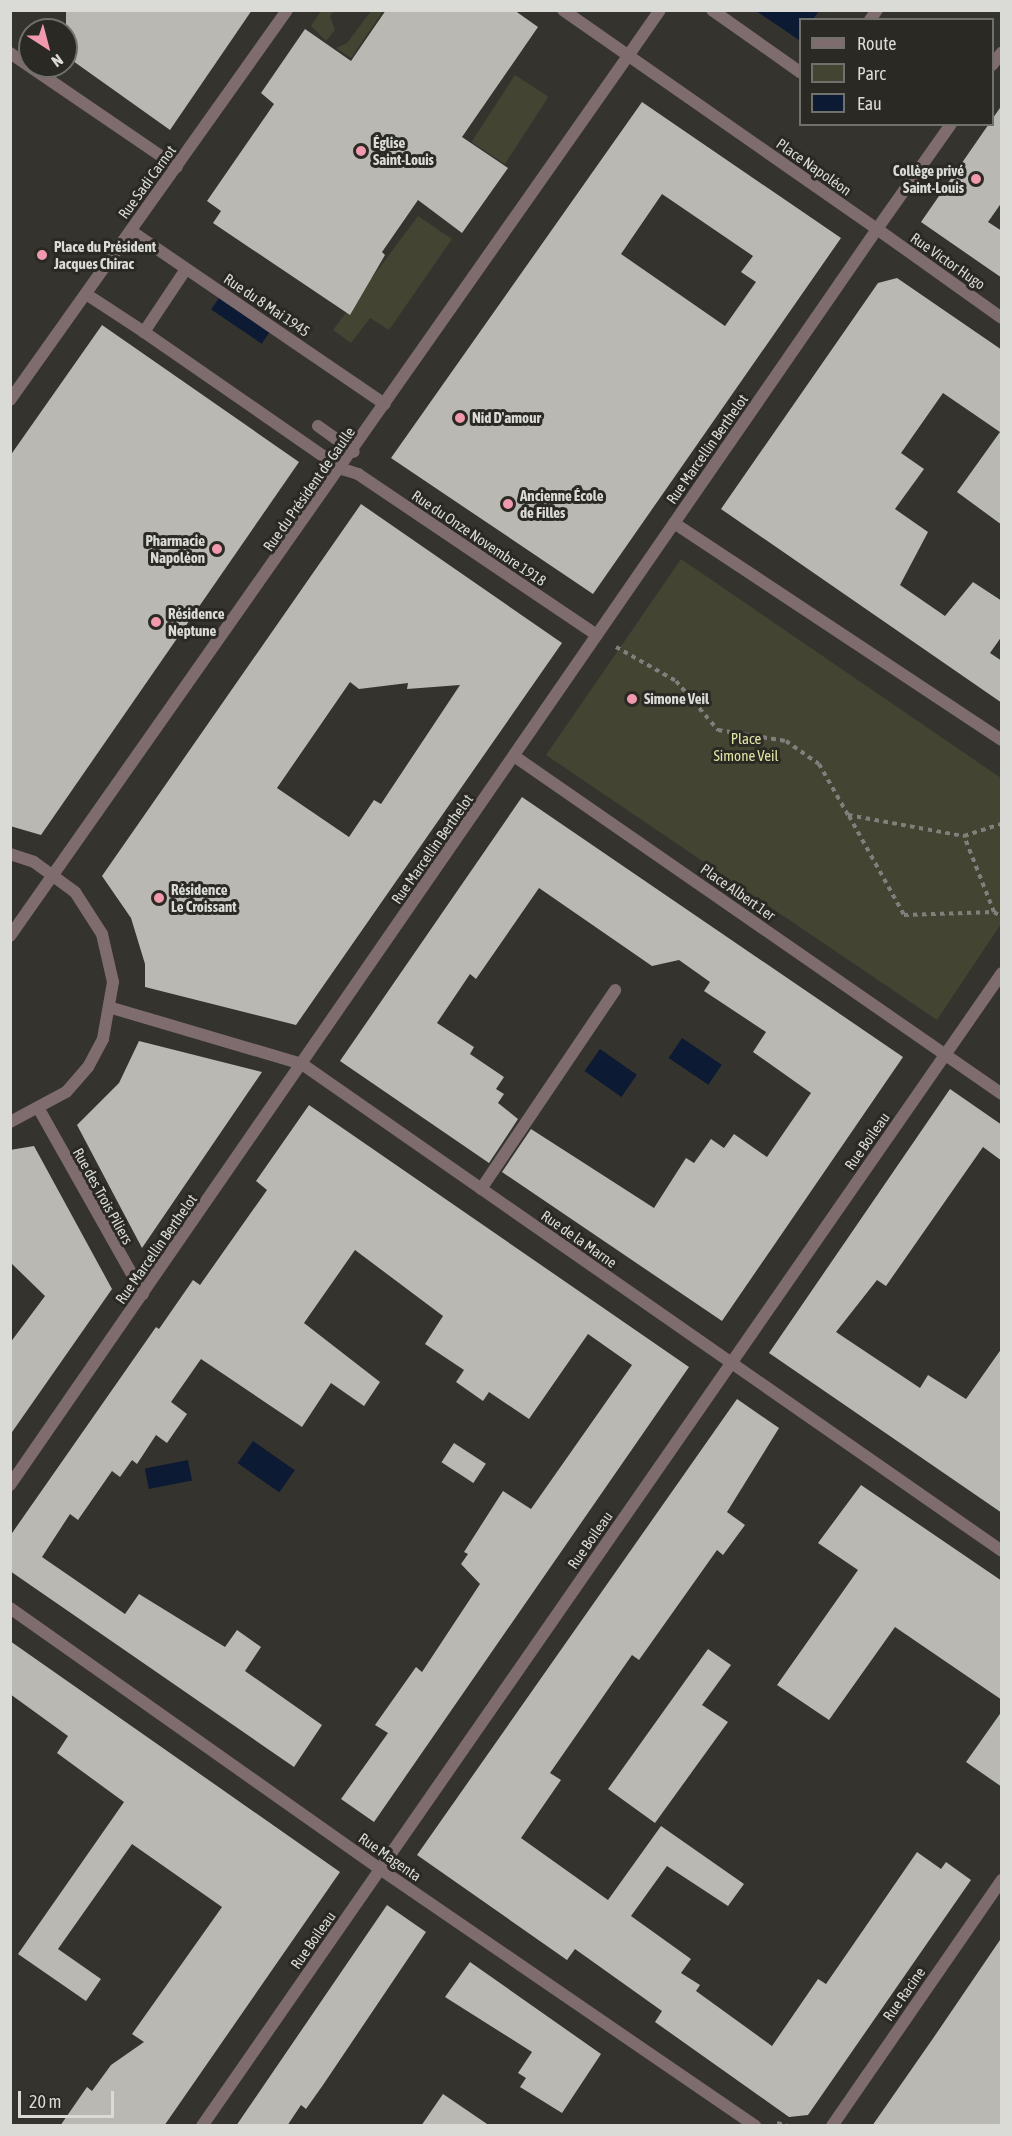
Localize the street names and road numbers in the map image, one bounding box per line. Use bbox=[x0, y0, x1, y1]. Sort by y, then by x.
street label: Place Napoléon bbox=[773, 135, 855, 199]
street label: Rue Sadi Carnot bbox=[114, 142, 180, 222]
street label: Rue Victor Hugo bbox=[907, 229, 989, 293]
street label: Rue du 8 Mai 1945 bbox=[221, 270, 313, 340]
street label: Rue Marcellin Berthelot bbox=[662, 391, 752, 507]
street label: Rue du Président de Gaulle bbox=[259, 423, 359, 555]
street label: Rue du Onze Novembre 1918 bbox=[408, 486, 550, 590]
street label: Rue Marcellin Berthelot bbox=[387, 791, 477, 907]
street label: Place Albert 1er bbox=[697, 860, 779, 924]
street label: Rue Boileau bbox=[841, 1109, 893, 1173]
street label: Rue des Trois Piliers bbox=[69, 1145, 137, 1247]
street label: Rue Marcellin Berthelot bbox=[111, 1191, 201, 1307]
street label: Rue de la Marne bbox=[538, 1206, 620, 1272]
street label: Rue Boileau bbox=[564, 1508, 616, 1572]
street label: Rue Magenta bbox=[355, 1829, 425, 1885]
street label: Rue Boileau bbox=[287, 1908, 339, 1972]
street label: Rue Racine bbox=[879, 1964, 929, 2024]

